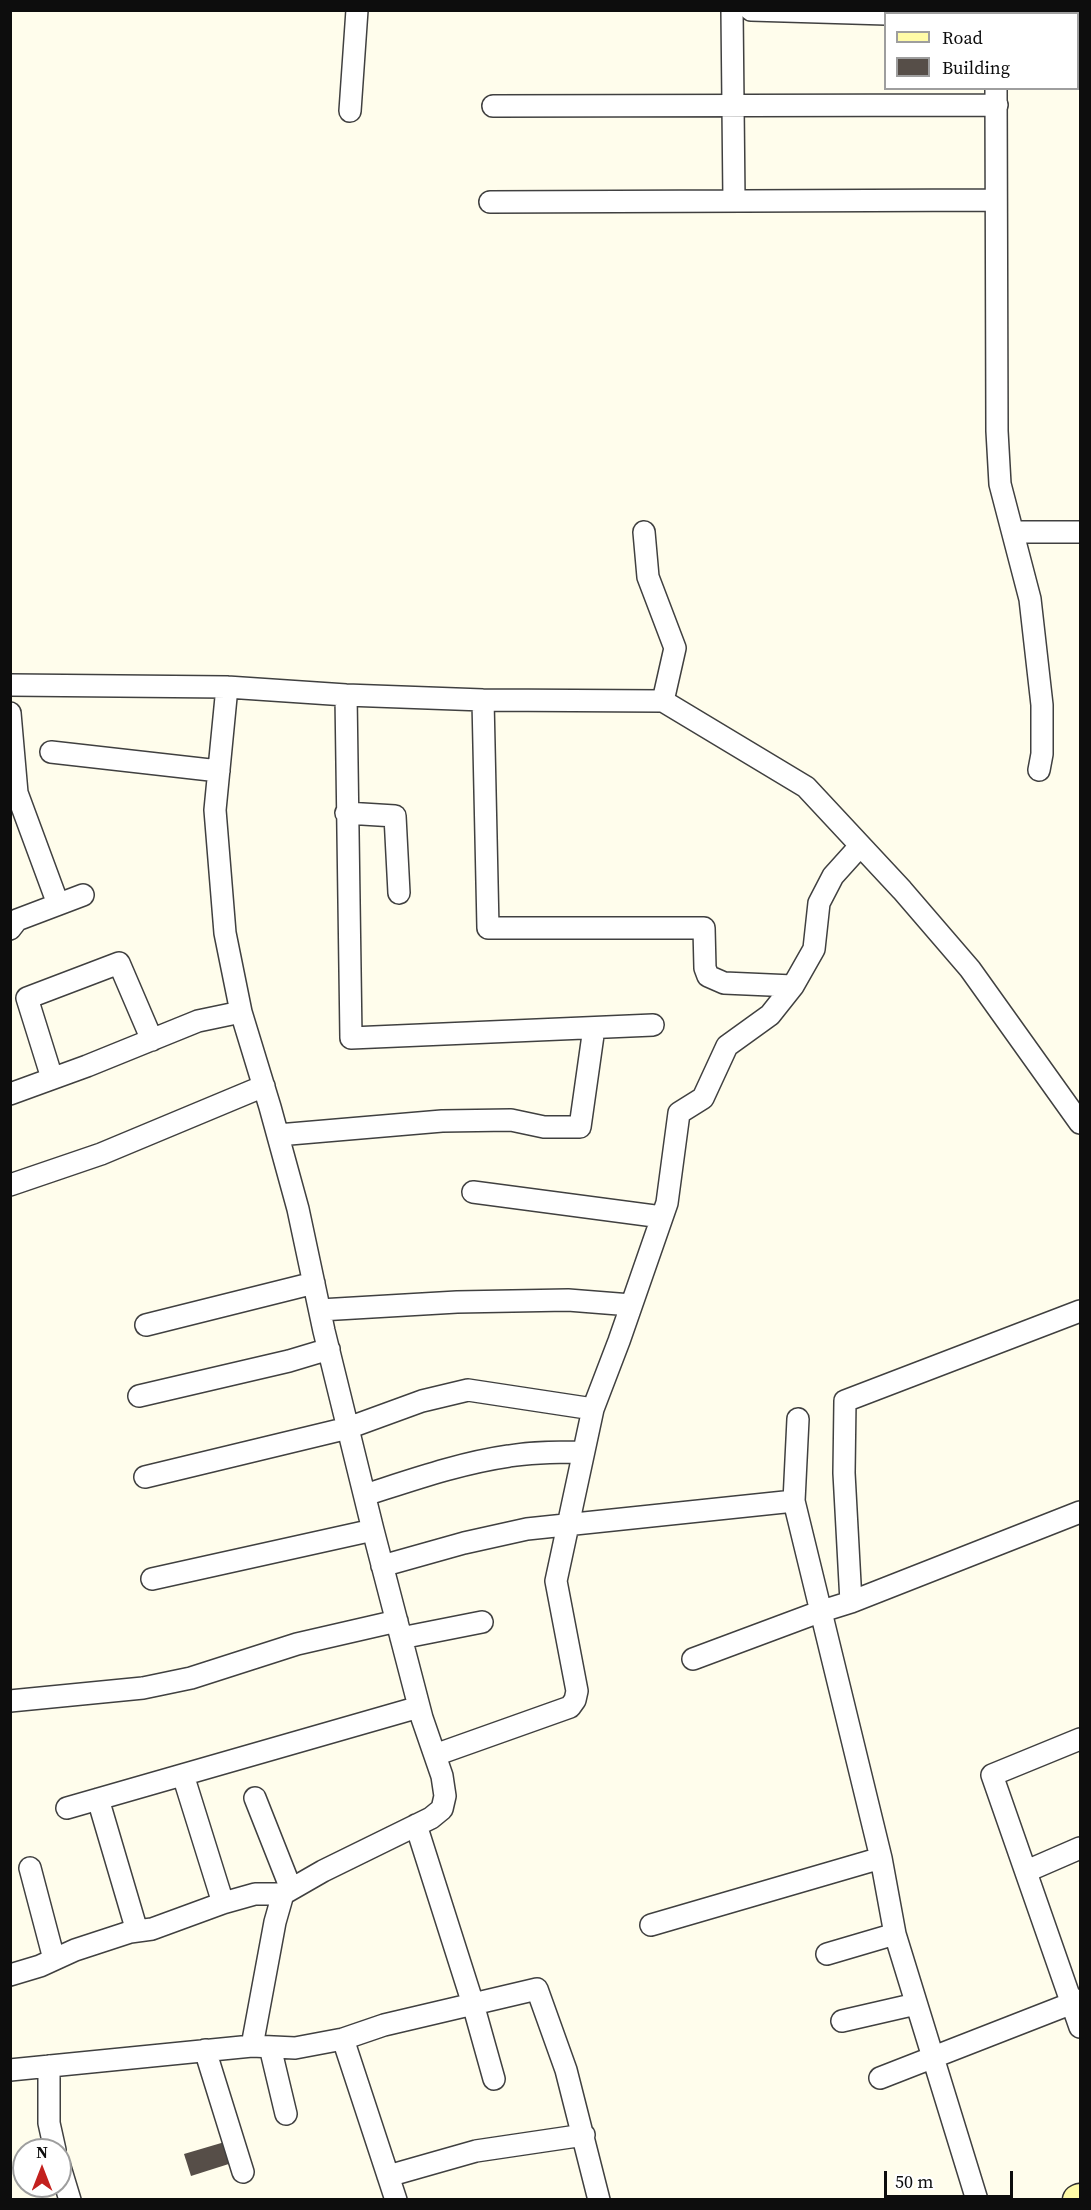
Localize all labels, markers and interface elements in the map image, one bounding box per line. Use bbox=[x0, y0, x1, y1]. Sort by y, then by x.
legend bbox=[884, 12, 1079, 90]
text: Road bbox=[942, 25, 983, 50]
text: Building bbox=[942, 55, 1010, 80]
north arrow bbox=[12, 2138, 72, 2198]
text: N bbox=[36, 2141, 48, 2163]
scale bar bbox=[887, 2159, 1016, 2197]
text: 50 m bbox=[895, 2169, 933, 2194]

